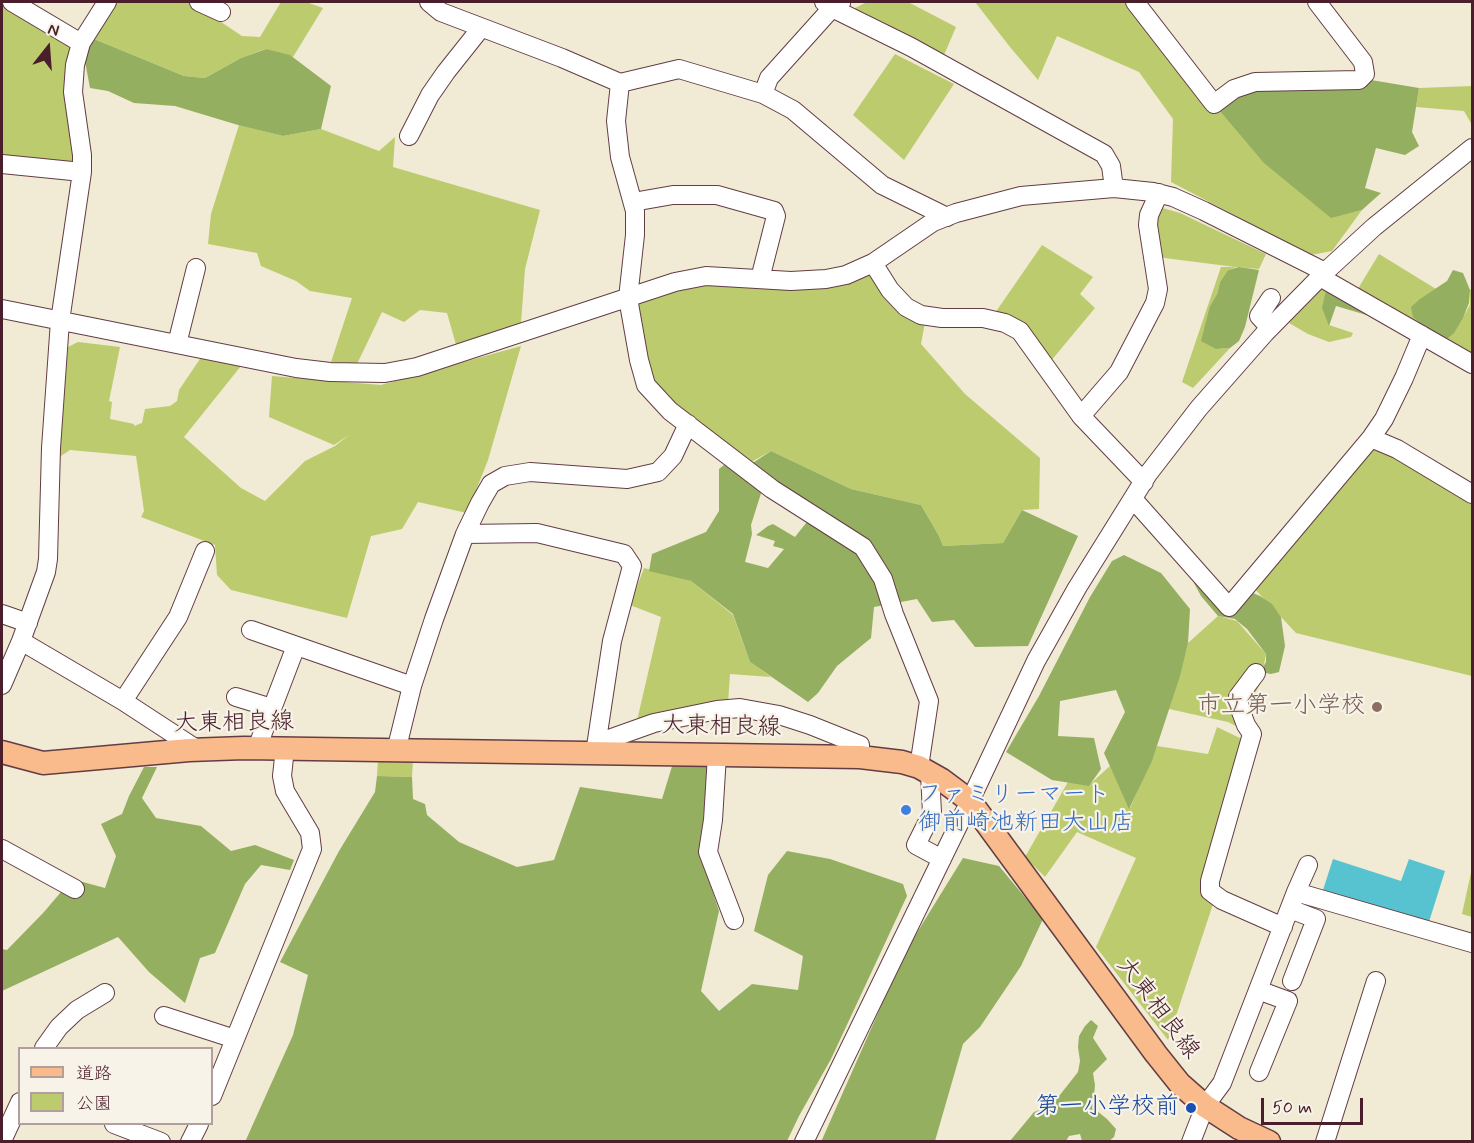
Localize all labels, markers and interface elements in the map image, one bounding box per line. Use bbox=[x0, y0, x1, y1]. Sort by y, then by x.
north arrow bbox=[18, 18, 78, 78]
text: N bbox=[45, 19, 62, 42]
place label: 市立第一小学校 bbox=[1197, 693, 1365, 721]
marker: 市立第一小学校 bbox=[1370, 700, 1384, 714]
street label: 大東相良線 bbox=[174, 709, 294, 739]
street label: 大東相良線 bbox=[661, 713, 781, 743]
place label: ファミリーマート 御前崎池新田大山店 bbox=[918, 782, 1134, 838]
marker: ファミリーマート 御前崎池新田大山店 bbox=[899, 803, 913, 817]
street label: 大東相良線 bbox=[1109, 952, 1205, 1066]
legend bbox=[18, 1047, 213, 1125]
text: 道路 bbox=[76, 1062, 112, 1086]
scale bar bbox=[1264, 1086, 1366, 1124]
text: 公園 bbox=[76, 1092, 112, 1116]
place label: 第一小学校前 bbox=[1035, 1094, 1179, 1122]
text: 50 m bbox=[1272, 1096, 1312, 1120]
marker: 第一小学校前 bbox=[1184, 1101, 1198, 1115]

